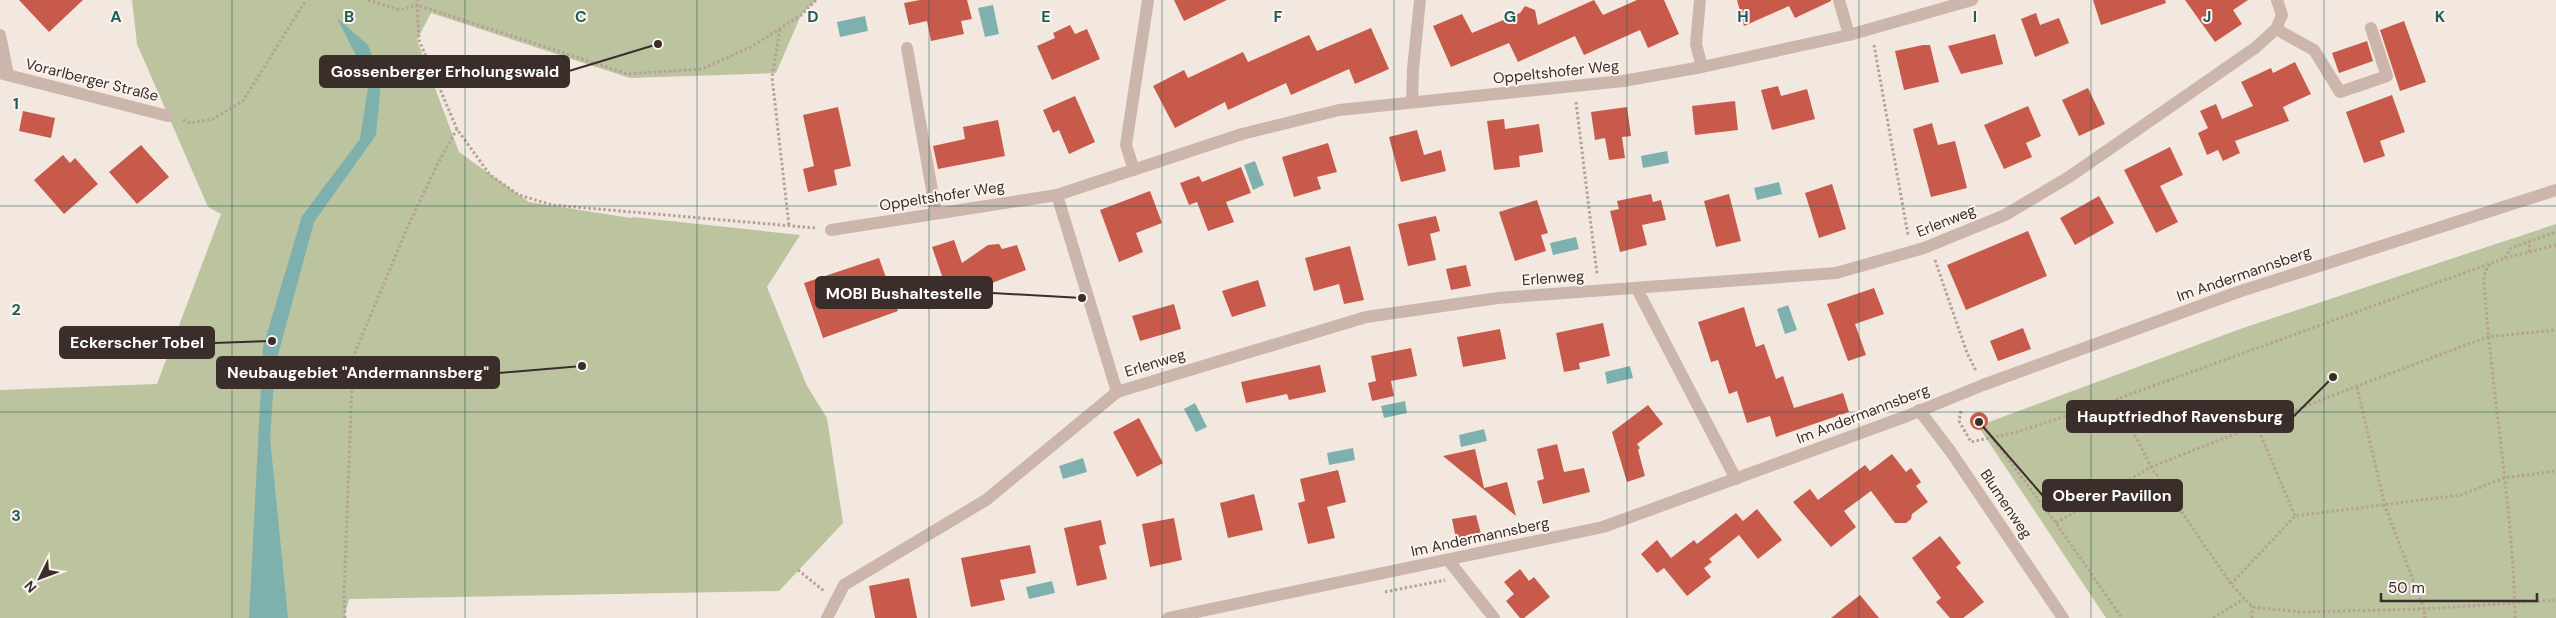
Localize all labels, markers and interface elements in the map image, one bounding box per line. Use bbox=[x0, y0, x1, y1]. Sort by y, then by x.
text: A bbox=[110, 6, 122, 27]
text: B bbox=[344, 6, 354, 27]
text: C bbox=[575, 6, 587, 27]
text: D bbox=[807, 6, 819, 27]
text: E bbox=[1041, 6, 1051, 27]
text: F bbox=[1274, 6, 1283, 27]
text: G bbox=[1504, 6, 1516, 27]
text: H bbox=[1737, 6, 1749, 27]
text: I bbox=[1973, 6, 1977, 27]
text: J bbox=[2203, 6, 2211, 27]
text: K bbox=[2435, 6, 2446, 27]
street label: Vorarlberger Straße bbox=[23, 54, 161, 106]
street label: Oppeltshofer Weg bbox=[1492, 55, 1620, 89]
callout: Gossenberger Erholungswald bbox=[320, 56, 569, 87]
text: Gossenberger Erholungswald bbox=[331, 61, 559, 82]
text: 1 bbox=[13, 93, 19, 114]
street label: Oppeltshofer Weg bbox=[878, 176, 1006, 216]
street label: Erlenweg bbox=[1913, 200, 1979, 242]
street label: Im Andermannsberg bbox=[2174, 242, 2314, 306]
street label: Erlenweg bbox=[1521, 266, 1585, 290]
callout: MOBI Bushaltestelle bbox=[816, 277, 992, 308]
text: MOBI Bushaltestelle bbox=[826, 283, 982, 304]
text: 2 bbox=[11, 299, 21, 320]
callout: Eckerscher Tobel bbox=[60, 327, 214, 358]
text: Eckerscher Tobel bbox=[70, 332, 204, 353]
street label: Erlenweg bbox=[1122, 344, 1188, 382]
callout: Neubaugebiet "Andermannsberg" bbox=[217, 357, 499, 388]
text: Neubaugebiet "Andermannsberg" bbox=[227, 362, 489, 383]
street label: Im Andermannsberg bbox=[1794, 379, 1932, 449]
callout: Hauptfriedhof Ravensburg bbox=[2067, 401, 2293, 432]
text: Hauptfriedhof Ravensburg bbox=[2077, 406, 2283, 427]
street label: Blumenweg bbox=[1975, 465, 2037, 543]
callout: Oberer Pavillon bbox=[2043, 480, 2182, 511]
text: Oberer Pavillon bbox=[2052, 485, 2172, 506]
text: 3 bbox=[11, 505, 21, 526]
street label: Im Andermannsberg bbox=[1409, 513, 1551, 561]
north arrow bbox=[15, 553, 65, 603]
scale bar bbox=[2381, 570, 2537, 602]
text: N bbox=[20, 577, 40, 597]
text: 50 m bbox=[2388, 578, 2425, 598]

